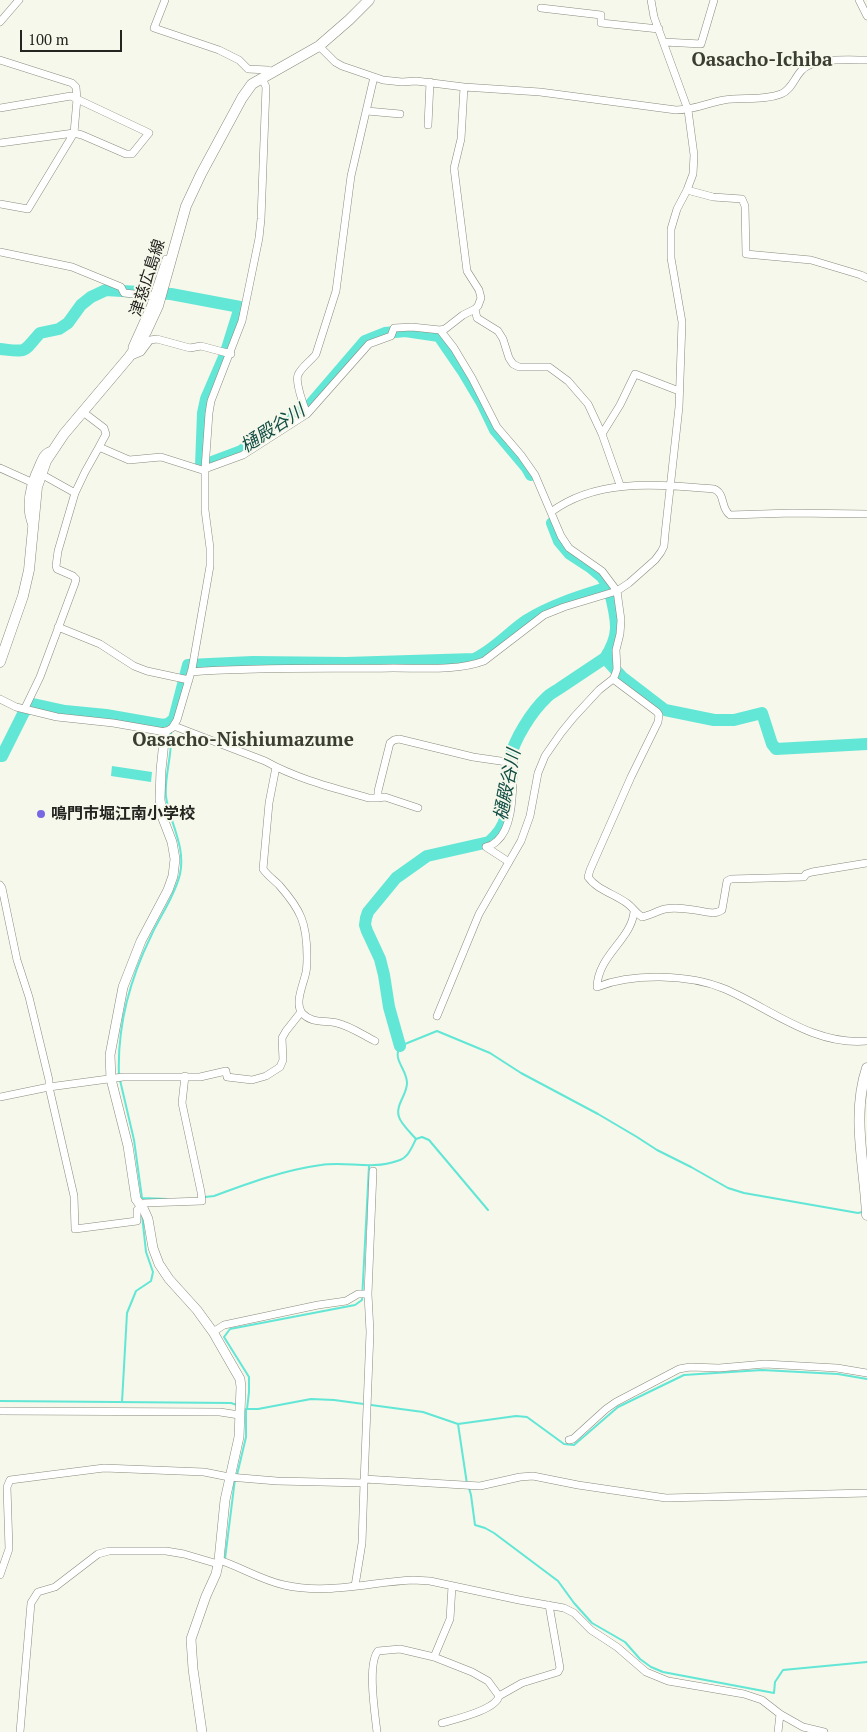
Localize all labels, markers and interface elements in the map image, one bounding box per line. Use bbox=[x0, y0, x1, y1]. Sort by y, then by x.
scale bar bbox=[22, 20, 125, 52]
text: 100 m bbox=[28, 29, 69, 49]
district label: Oasacho-Ichiba bbox=[691, 50, 833, 72]
street label: 津慈広島線 bbox=[127, 237, 169, 319]
water label: 樋殿谷川 bbox=[237, 400, 309, 458]
district label: Oasacho-Nishiumazume bbox=[132, 730, 354, 752]
water label: 樋殿谷川 bbox=[491, 748, 525, 822]
place label: 鳴門市堀江南小学校 bbox=[51, 804, 195, 824]
marker: 鳴門市堀江南小学校 bbox=[35, 808, 47, 820]

